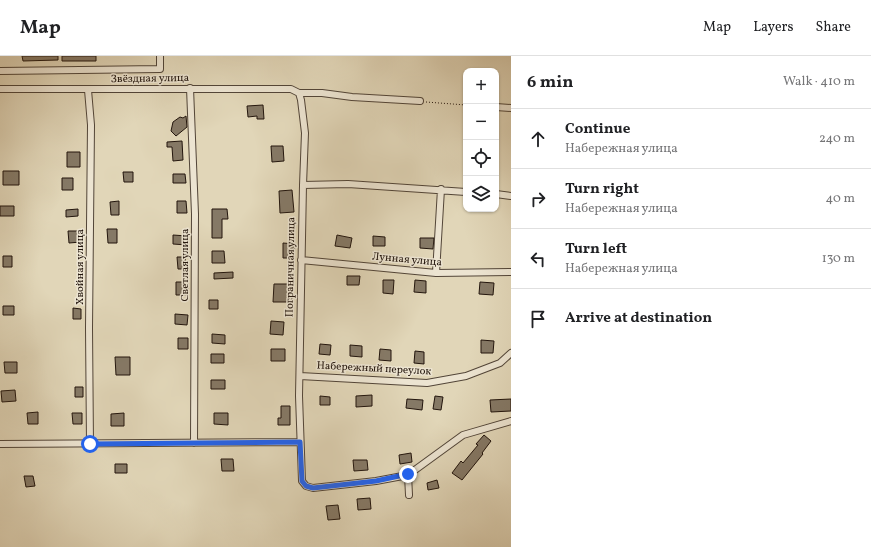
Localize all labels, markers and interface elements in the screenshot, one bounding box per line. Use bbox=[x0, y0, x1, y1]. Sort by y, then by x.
text: Map bbox=[20, 15, 61, 41]
text: Map bbox=[703, 18, 731, 37]
text: Layers bbox=[753, 18, 793, 37]
text: Share bbox=[815, 18, 851, 37]
map controls bbox=[463, 68, 499, 212]
button: + bbox=[463, 68, 499, 104]
street label: Звёздная улица bbox=[111, 71, 190, 87]
text: 6 min bbox=[527, 71, 573, 94]
text: Walk · 410 m bbox=[783, 73, 855, 91]
button: − bbox=[463, 104, 499, 140]
text: Continue bbox=[565, 119, 630, 140]
icon: ahead bbox=[527, 128, 549, 150]
text: 240 m bbox=[819, 130, 855, 148]
button: locate bbox=[463, 140, 499, 176]
text: Набережная улица bbox=[565, 140, 678, 158]
button: layers bbox=[463, 176, 499, 212]
text: Turn right bbox=[565, 179, 639, 200]
icon: right bbox=[527, 188, 549, 210]
text: 40 m bbox=[826, 190, 855, 208]
text: Набережная улица bbox=[565, 200, 678, 218]
street label: Пограничная улица bbox=[283, 216, 299, 317]
street label: Светлая улица bbox=[178, 228, 193, 302]
street label: Хвойная улица bbox=[73, 229, 88, 305]
text: Turn left bbox=[565, 239, 627, 260]
icon: left bbox=[527, 248, 549, 270]
street label: Лунная улица bbox=[371, 249, 443, 271]
text: 130 m bbox=[822, 250, 855, 268]
text: Набережная улица bbox=[565, 260, 678, 278]
icon: arrive bbox=[527, 308, 549, 330]
text: Arrive at destination bbox=[565, 308, 712, 329]
street label: Набережный переулок bbox=[316, 359, 432, 380]
route start bbox=[81, 435, 99, 453]
route end bbox=[399, 465, 417, 483]

